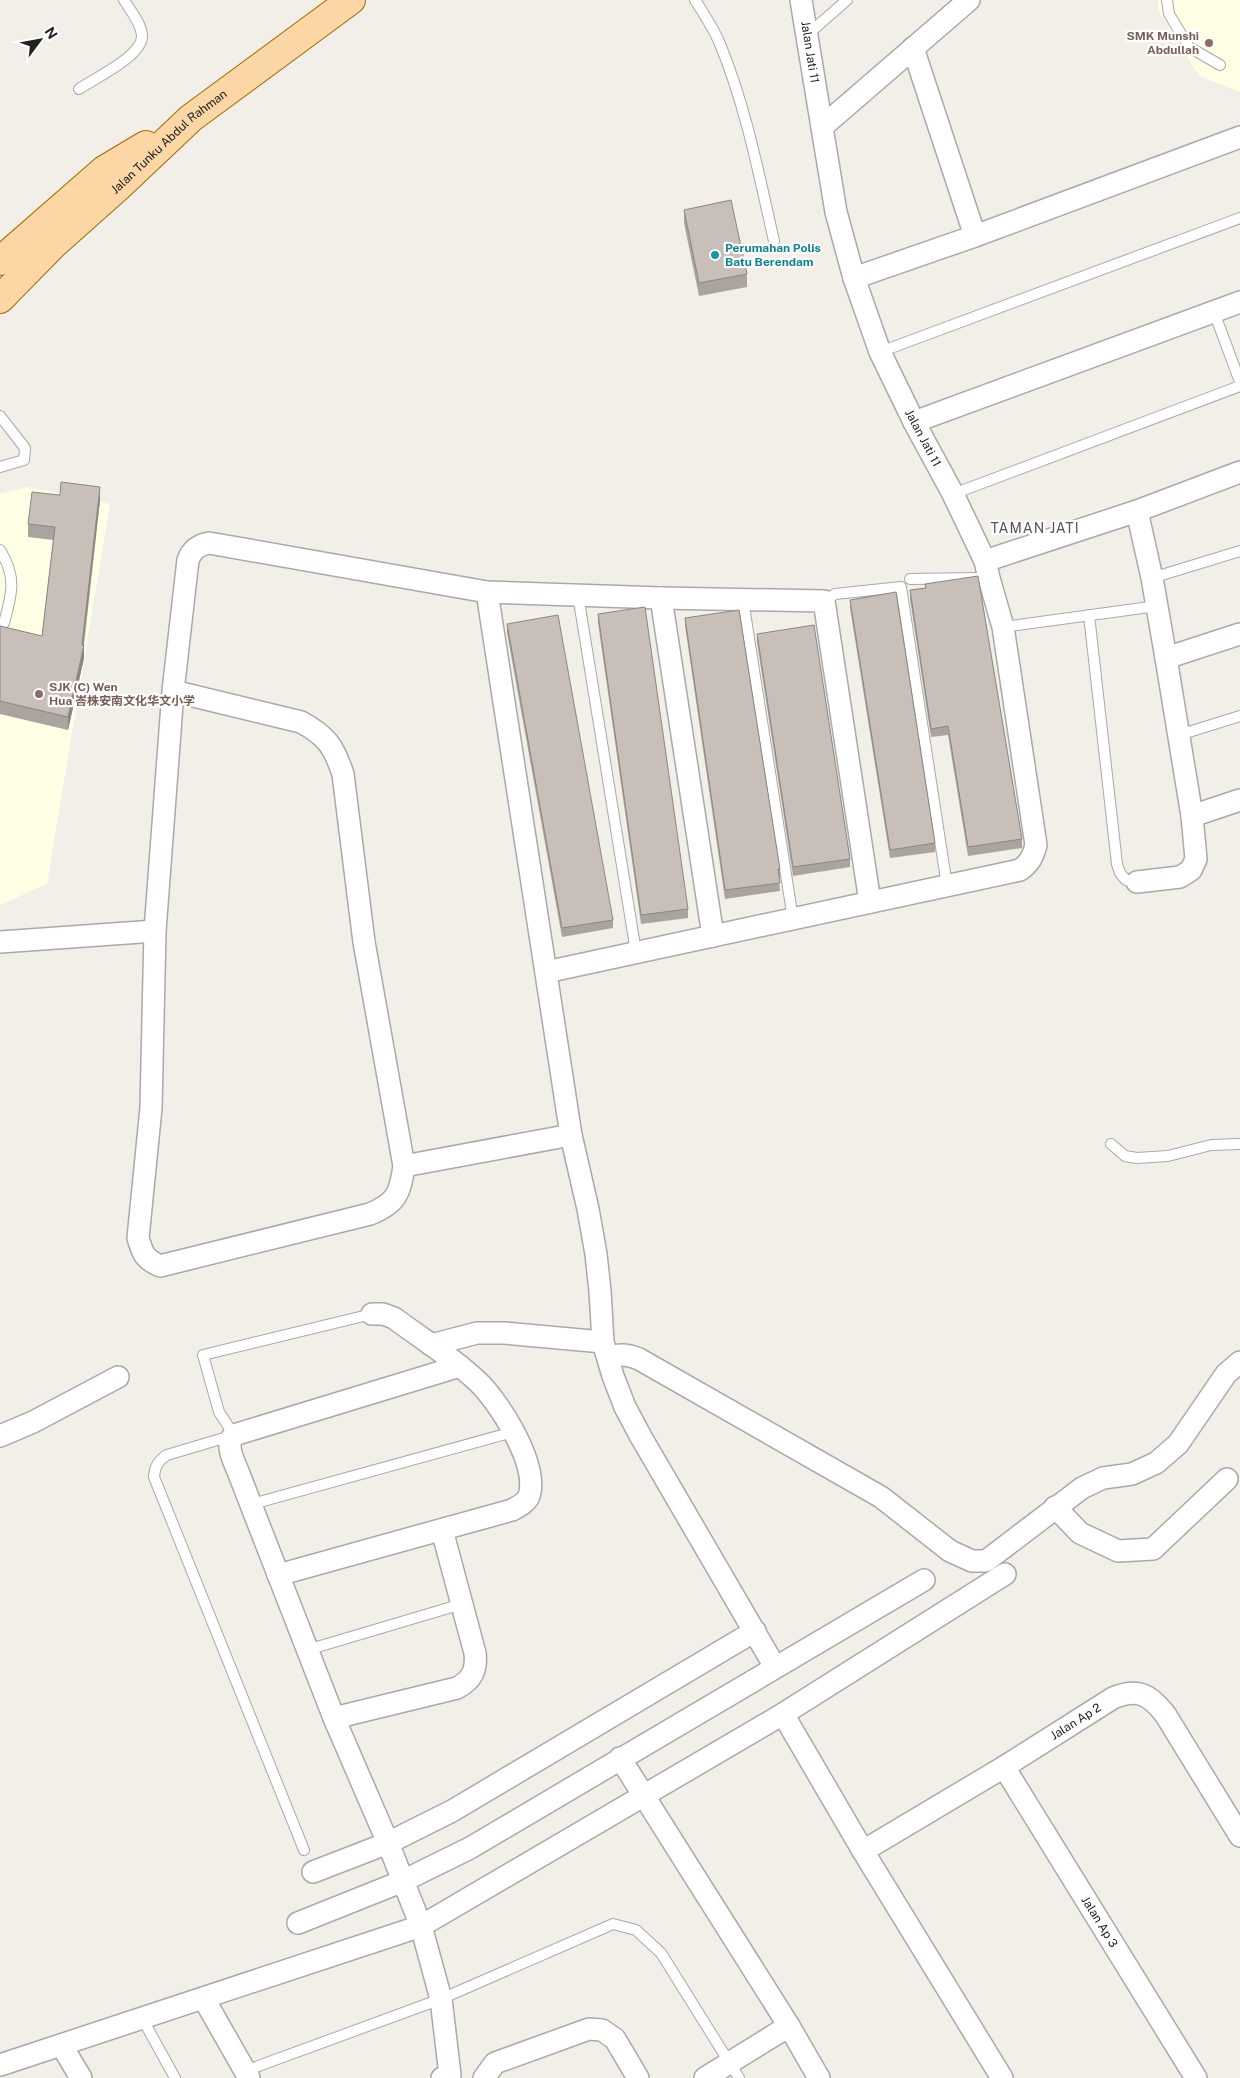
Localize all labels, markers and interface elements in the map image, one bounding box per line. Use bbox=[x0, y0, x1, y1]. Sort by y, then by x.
north arrow bbox=[15, 15, 65, 65]
street label: Jalan Jati 11 bbox=[798, 20, 822, 84]
text: N bbox=[41, 24, 61, 42]
place label: SMK Munshi Abdullah bbox=[1127, 29, 1199, 57]
marker: SMK Munshi Abdullah bbox=[1203, 37, 1215, 49]
street label: Jalan Tunku Abdul Rahman bbox=[108, 87, 230, 197]
place label: Perumahan Polis Batu Berendam bbox=[725, 241, 821, 269]
marker: Perumahan Polis Batu Berendam bbox=[709, 249, 721, 261]
street label: Jalan Jati 11 bbox=[902, 407, 944, 469]
district label: TAMAN JATI bbox=[990, 520, 1080, 536]
place label: SJK (C) Wen Hua 峇株安南文化华文小学 bbox=[49, 680, 195, 708]
marker: SJK (C) Wen Hua 峇株安南文化华文小学 bbox=[33, 688, 45, 700]
street label: Jalan Ap 2 bbox=[1048, 1700, 1104, 1743]
street label: Jalan Ap 3 bbox=[1079, 1894, 1121, 1950]

